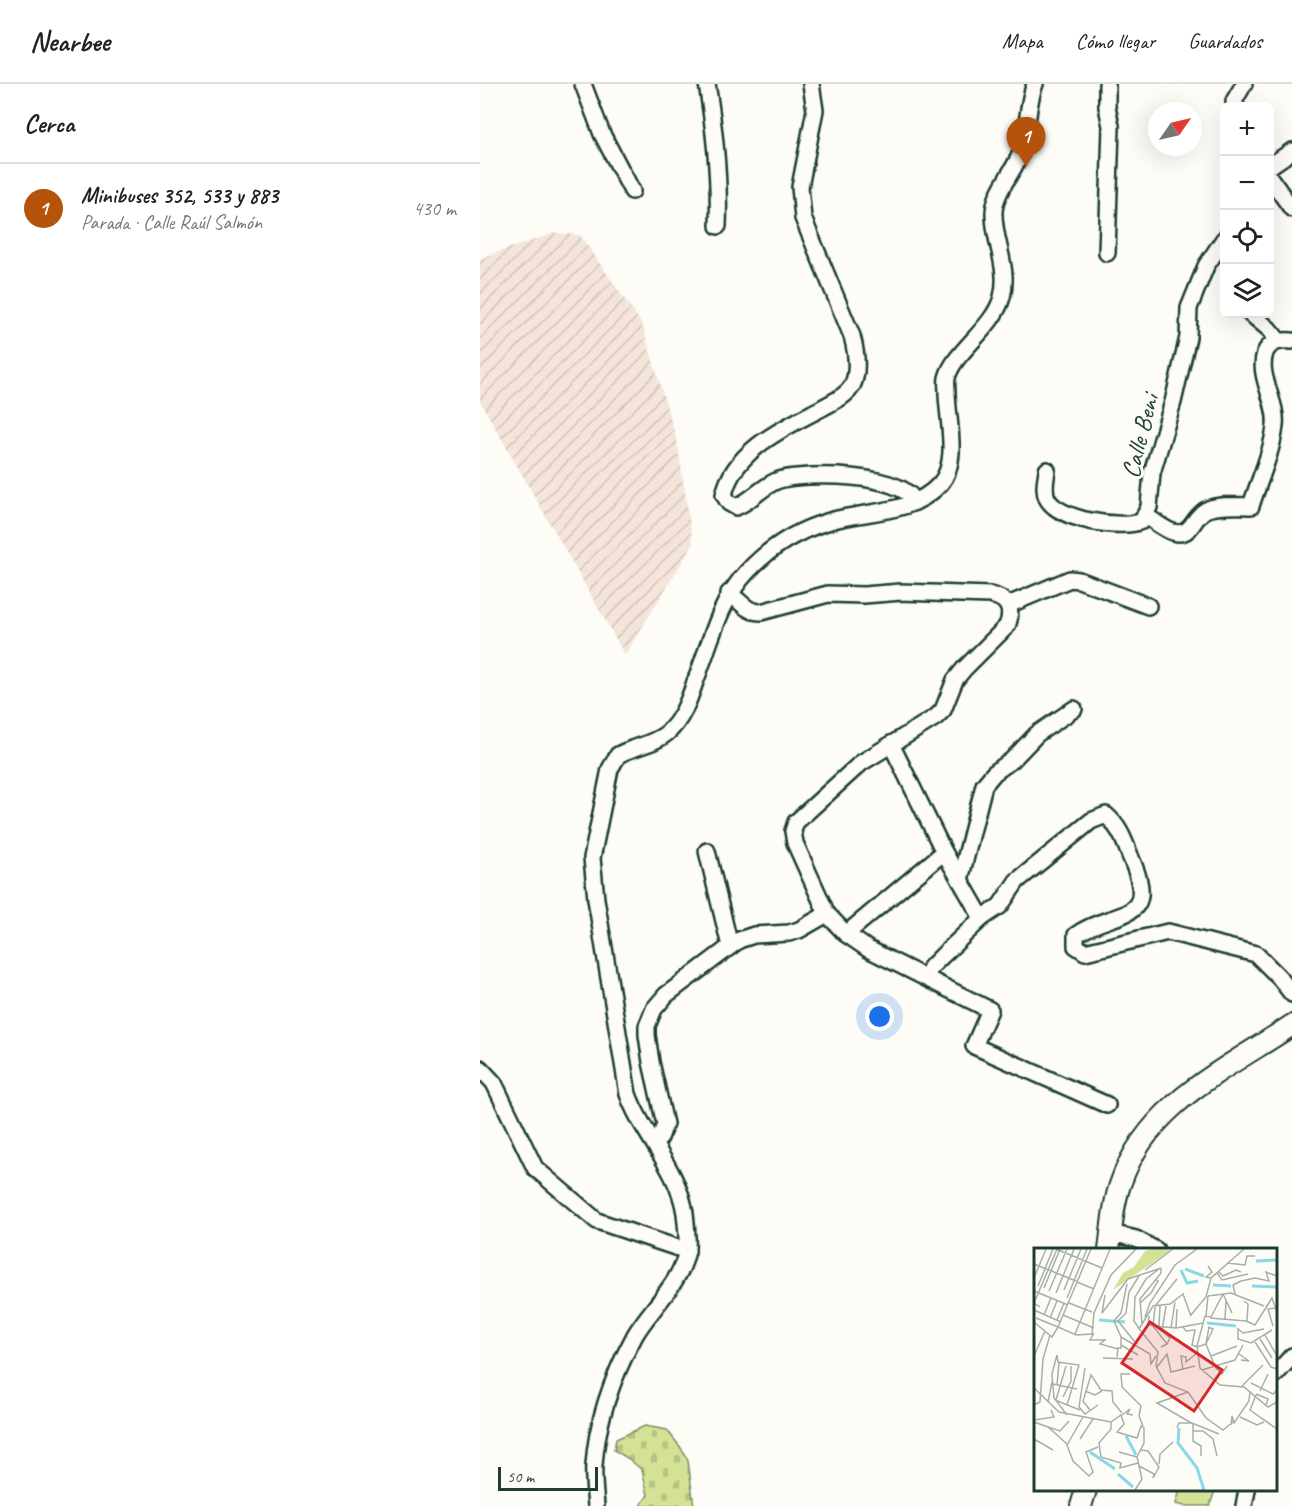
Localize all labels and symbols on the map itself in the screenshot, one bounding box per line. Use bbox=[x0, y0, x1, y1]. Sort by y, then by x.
north arrow bbox=[1148, 102, 1202, 156]
pin: 1 bbox=[1006, 118, 1046, 167]
street label: Calle Beni bbox=[1114, 387, 1167, 481]
your location bbox=[865, 1002, 894, 1031]
inset map bbox=[1034, 1248, 1277, 1491]
scale bar bbox=[498, 1464, 598, 1492]

